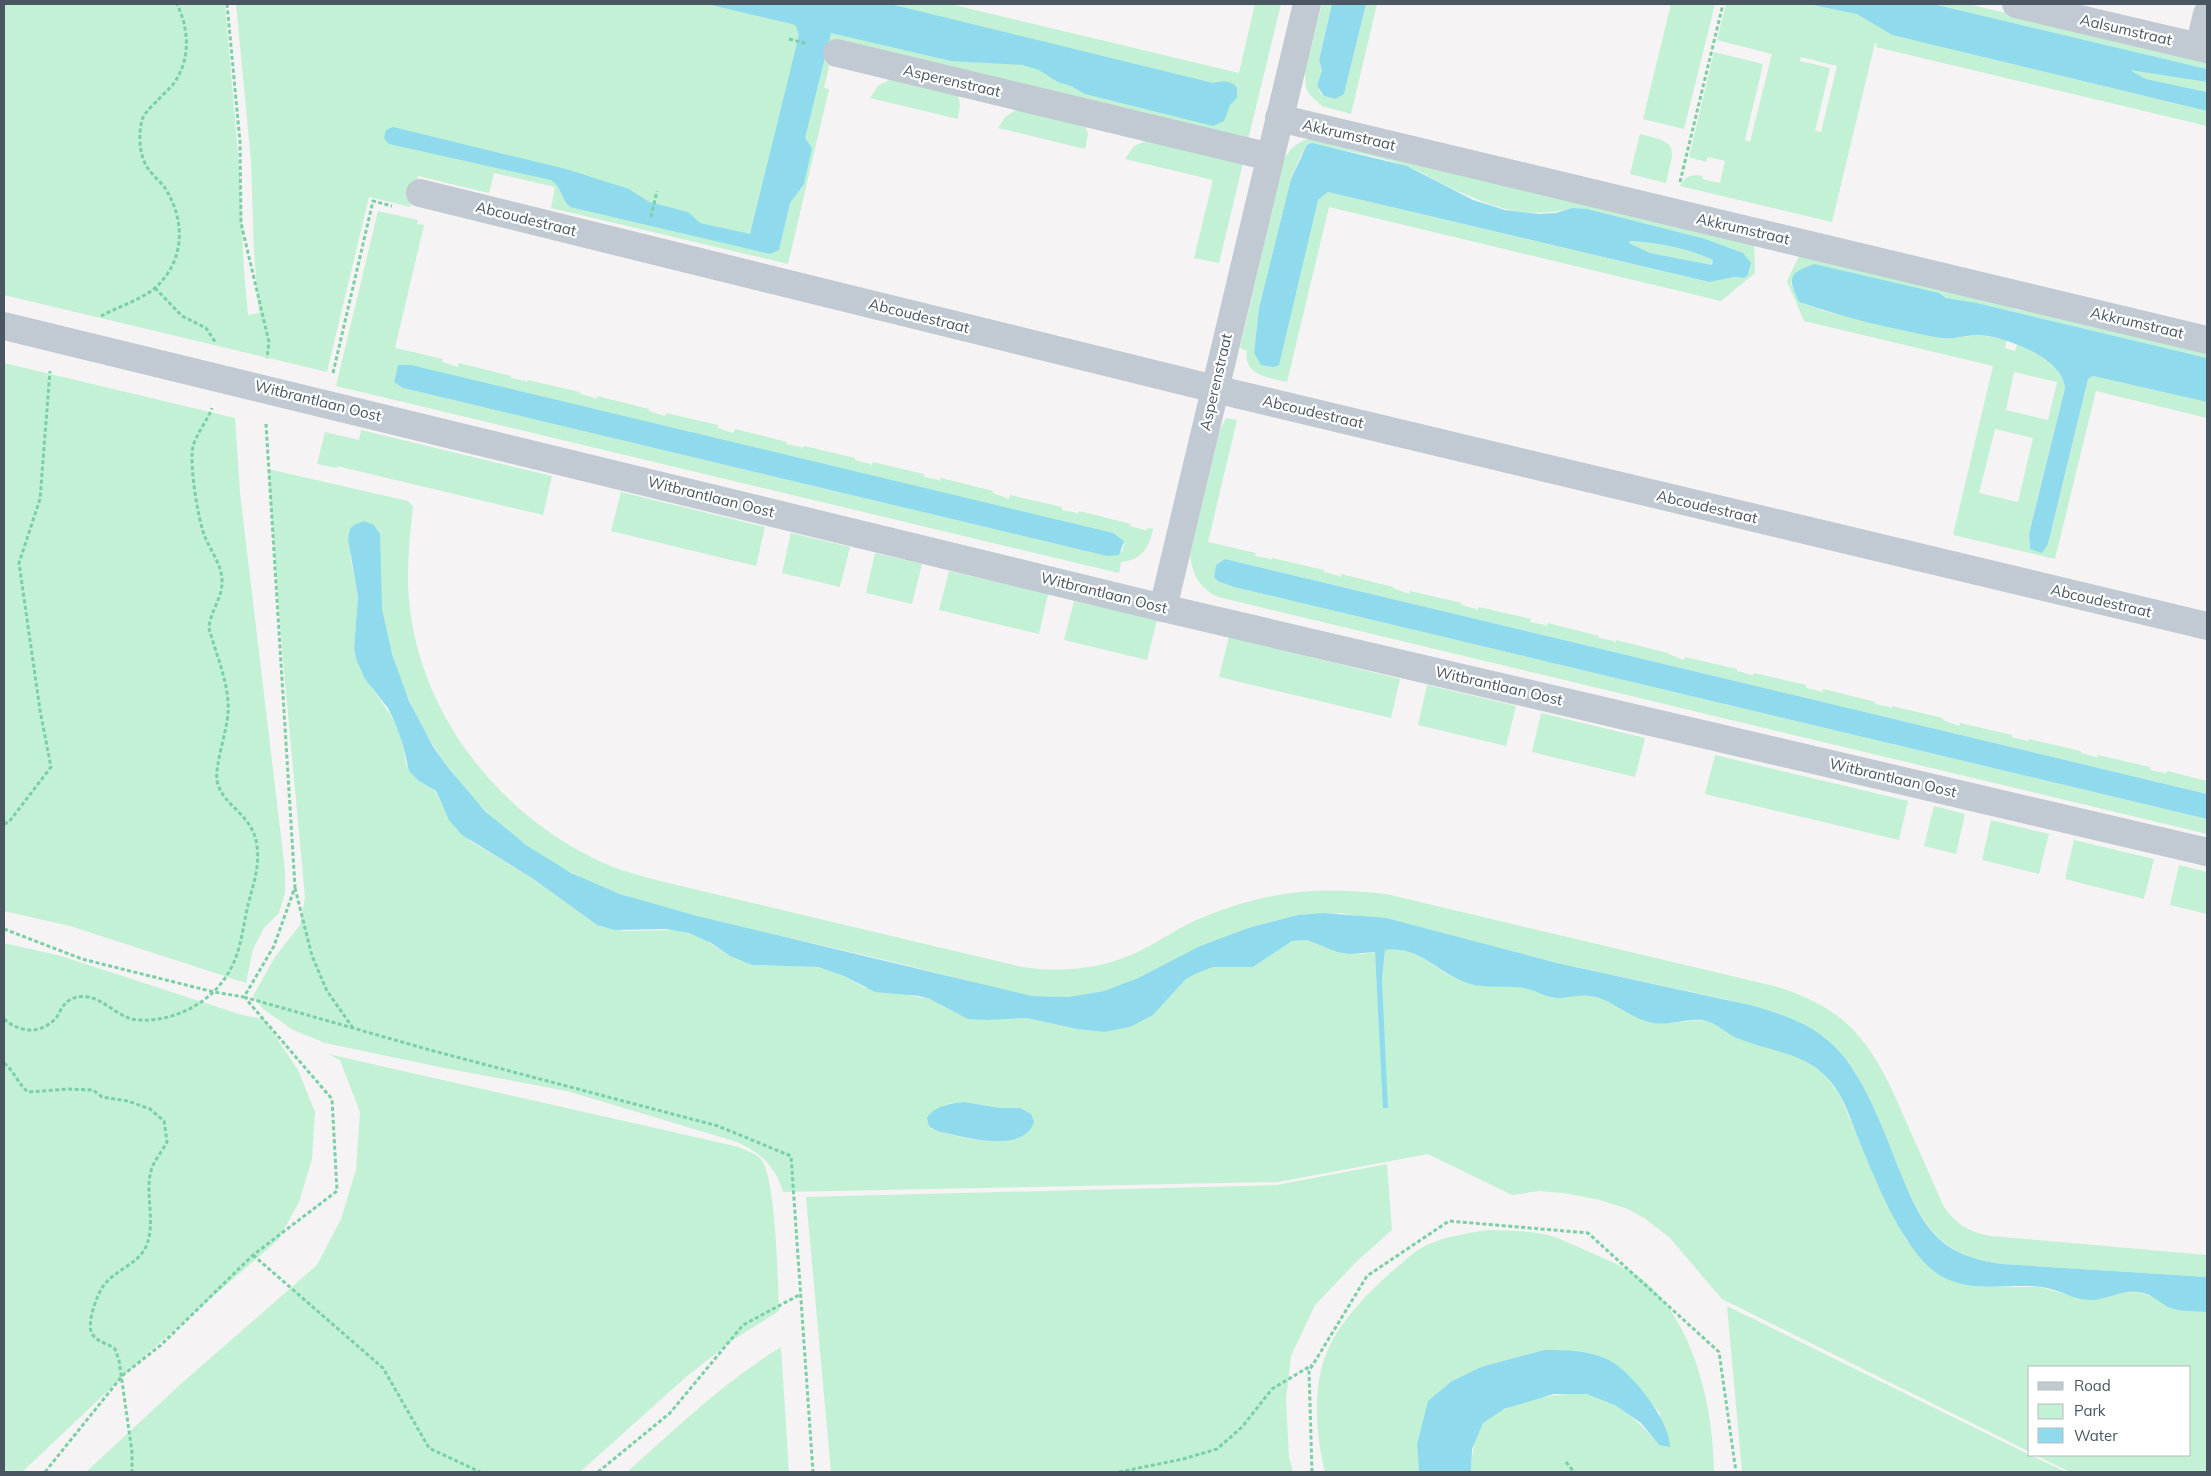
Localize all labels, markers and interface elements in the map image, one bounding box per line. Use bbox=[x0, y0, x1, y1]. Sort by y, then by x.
street label: Aalsumstraat bbox=[2078, 10, 2174, 49]
street label: Asperenstraat bbox=[902, 60, 1003, 101]
street label: Akkrumstraat bbox=[1301, 115, 1398, 154]
street label: Abcoudestraat bbox=[474, 197, 578, 240]
street label: Akkrumstraat bbox=[1695, 209, 1792, 248]
street label: Abcoudestraat bbox=[867, 294, 971, 337]
street label: Akkrumstraat bbox=[2089, 303, 2186, 342]
street label: Asperenstraat bbox=[1195, 331, 1236, 432]
street label: Witbrantlaan Oost bbox=[253, 376, 383, 425]
street label: Abcoudestraat bbox=[1261, 391, 1365, 432]
street label: Witbrantlaan Oost bbox=[646, 472, 776, 521]
street label: Abcoudestraat bbox=[1655, 486, 1759, 527]
street label: Witbrantlaan Oost bbox=[1039, 568, 1169, 617]
street label: Abcoudestraat bbox=[2049, 580, 2153, 621]
street label: Witbrantlaan Oost bbox=[1434, 662, 1565, 709]
street label: Witbrantlaan Oost bbox=[1828, 754, 1959, 801]
legend bbox=[2028, 1366, 2191, 1456]
text: Road bbox=[2074, 1376, 2111, 1395]
text: Park bbox=[2074, 1401, 2106, 1420]
text: Water bbox=[2074, 1426, 2118, 1445]

